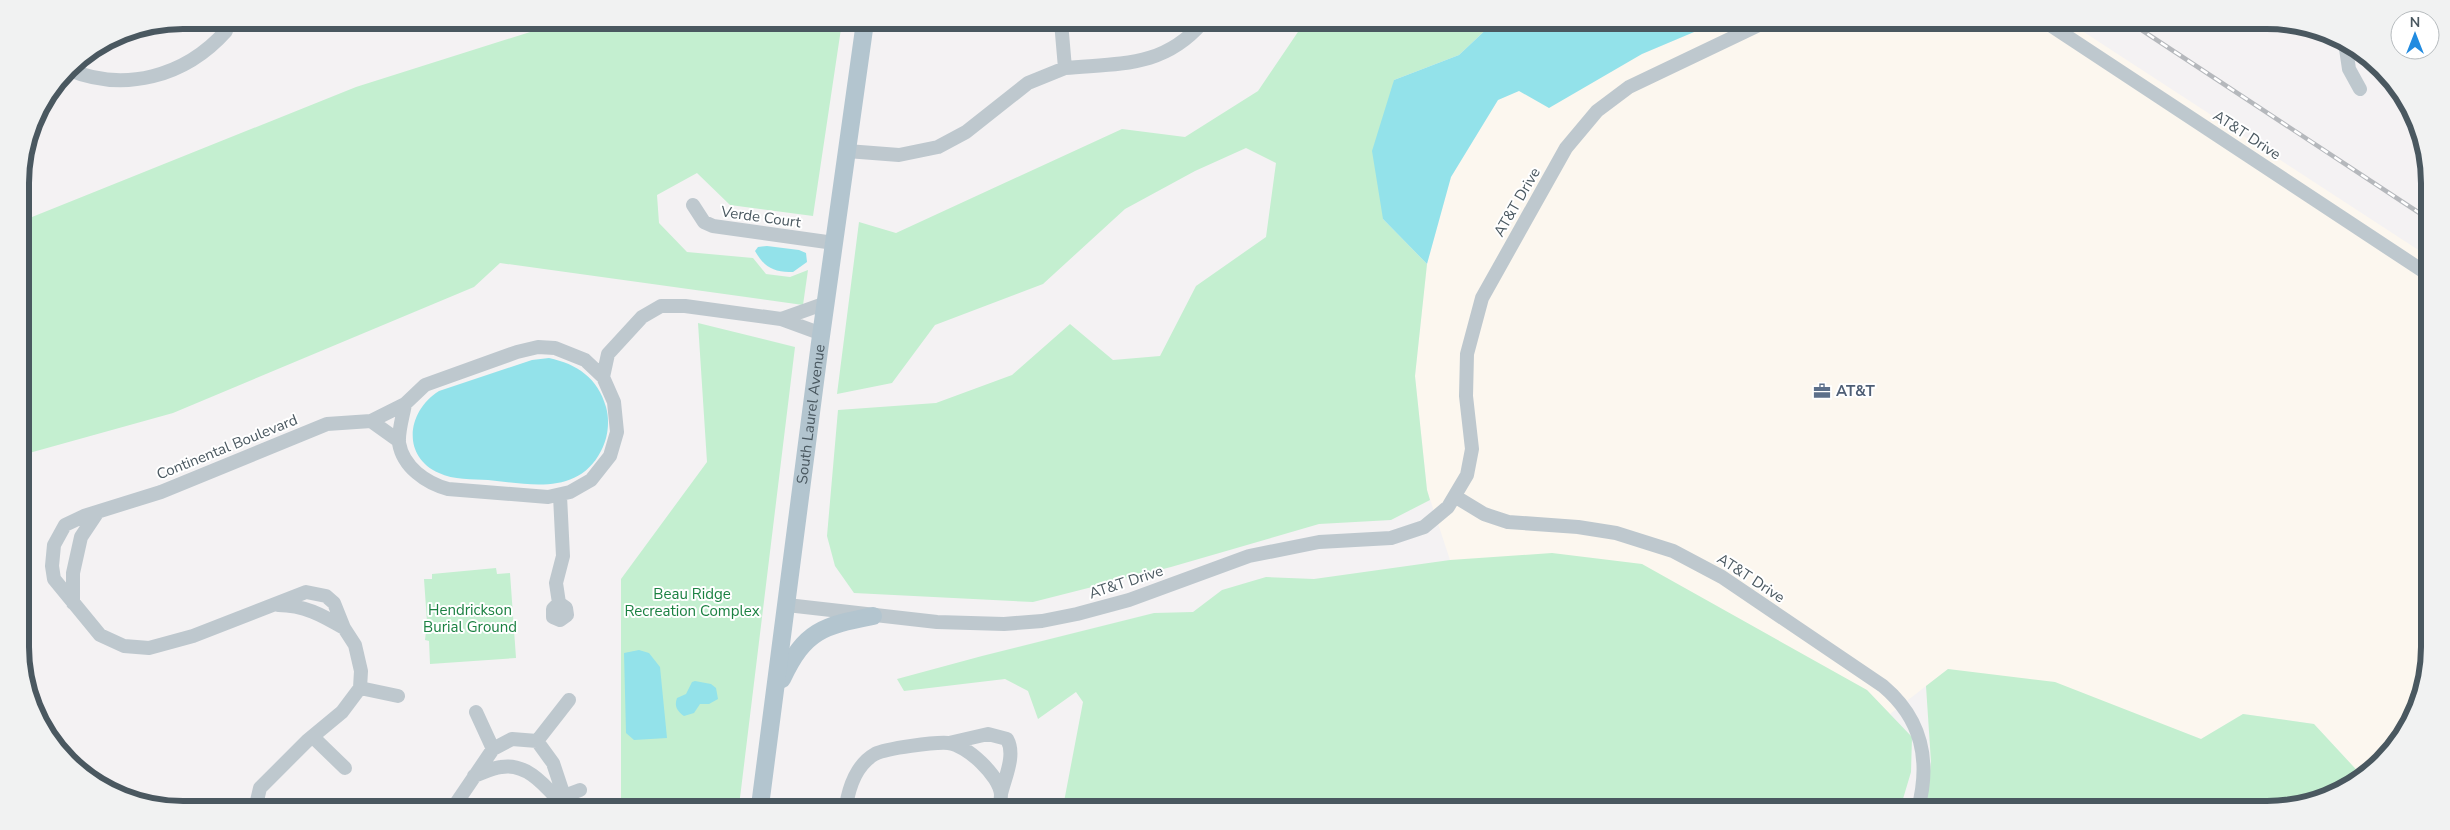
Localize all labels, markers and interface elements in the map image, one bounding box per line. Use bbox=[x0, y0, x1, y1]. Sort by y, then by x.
north arrow bbox=[2390, 10, 2440, 60]
text: N bbox=[2410, 13, 2420, 32]
street label: AT&T Drive bbox=[2209, 106, 2285, 164]
street label: AT&T Drive bbox=[1489, 164, 1545, 240]
street label: Verde Court bbox=[719, 201, 803, 233]
street label: South Laurel Avenue bbox=[792, 343, 830, 485]
office icon: AT&T bbox=[1812, 381, 1832, 401]
place label: AT&T bbox=[1836, 381, 1875, 401]
street label: Continental Boulevard bbox=[154, 410, 300, 484]
street label: AT&T Drive bbox=[1713, 549, 1789, 607]
street label: AT&T Drive bbox=[1086, 561, 1166, 603]
park label: Beau Ridge Recreation Complex bbox=[624, 584, 760, 621]
park label: Hendrickson Burial Ground bbox=[423, 600, 517, 637]

